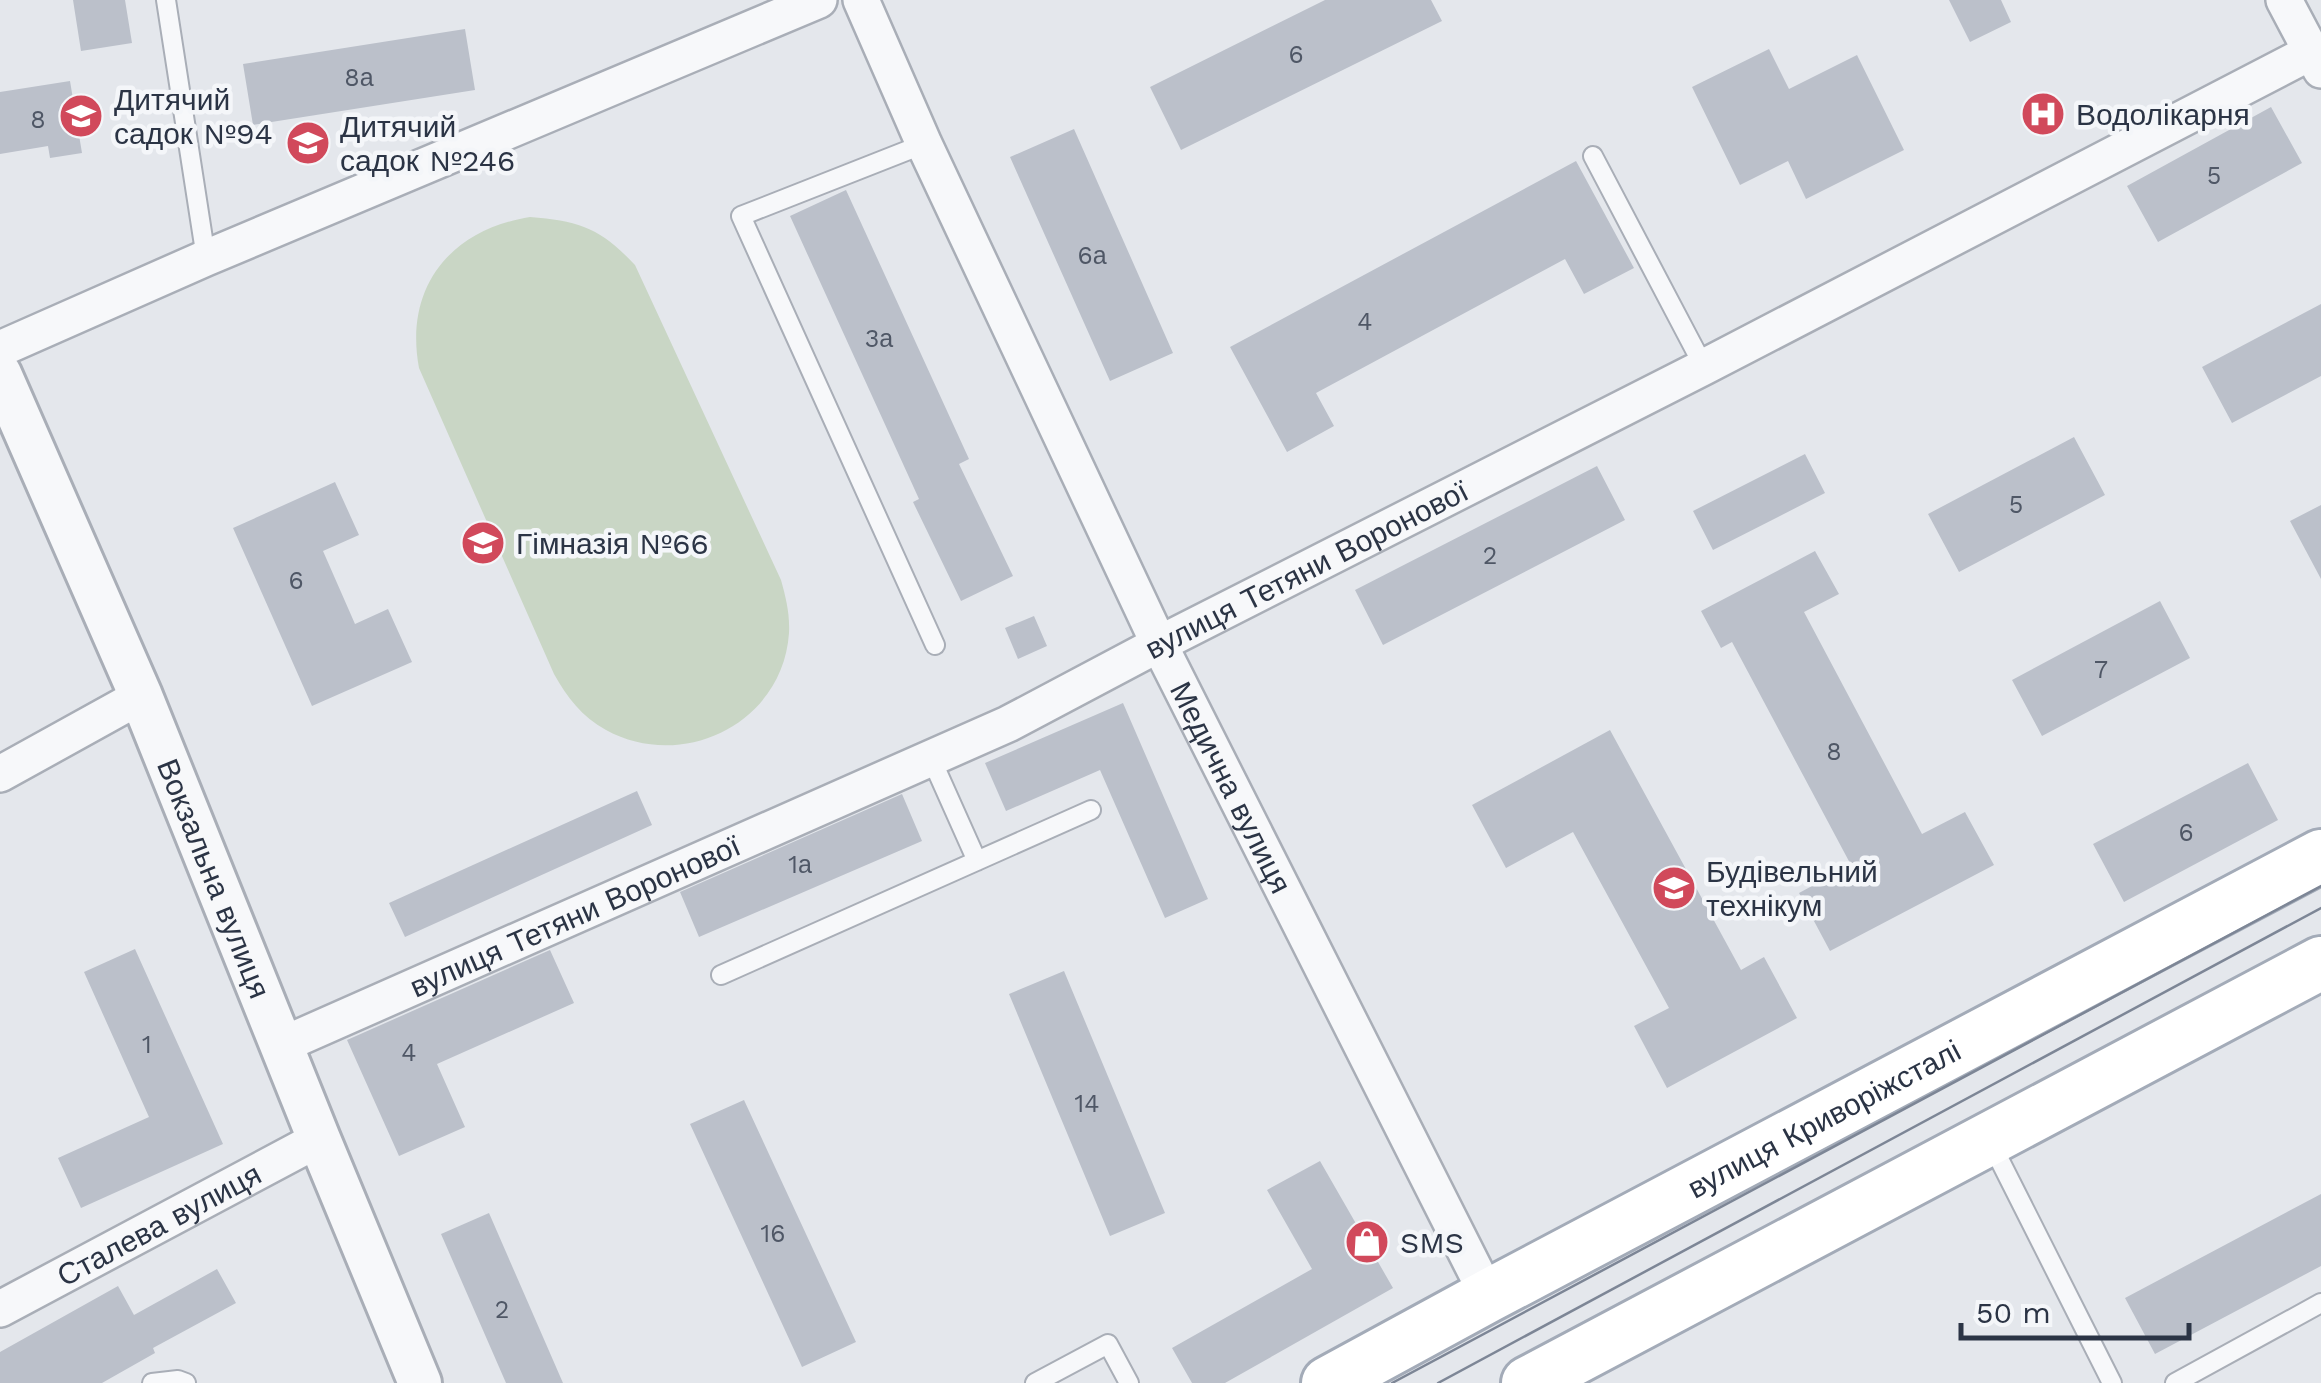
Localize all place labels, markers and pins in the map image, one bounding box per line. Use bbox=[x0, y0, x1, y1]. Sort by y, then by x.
place label: Дитячий садок №94 bbox=[114, 82, 273, 151]
hospital icon: Водолікарня bbox=[2020, 91, 2066, 137]
school or university icon: Дитячий садок №94 bbox=[58, 93, 104, 139]
place label: Водолікарня bbox=[2076, 97, 2250, 132]
place label: Дитячий садок №246 bbox=[340, 109, 515, 178]
school or university icon: Дитячий садок №246 bbox=[285, 120, 331, 166]
school or university icon: Гімназія №66 bbox=[460, 520, 506, 566]
place label: Гімназія №66 bbox=[516, 526, 709, 561]
place label: Будівельний технікум bbox=[1706, 854, 1878, 923]
school or university icon: Будівельний технікум bbox=[1651, 865, 1697, 911]
shop icon: SMS bbox=[1344, 1219, 1390, 1265]
place label: SMS bbox=[1400, 1225, 1464, 1260]

